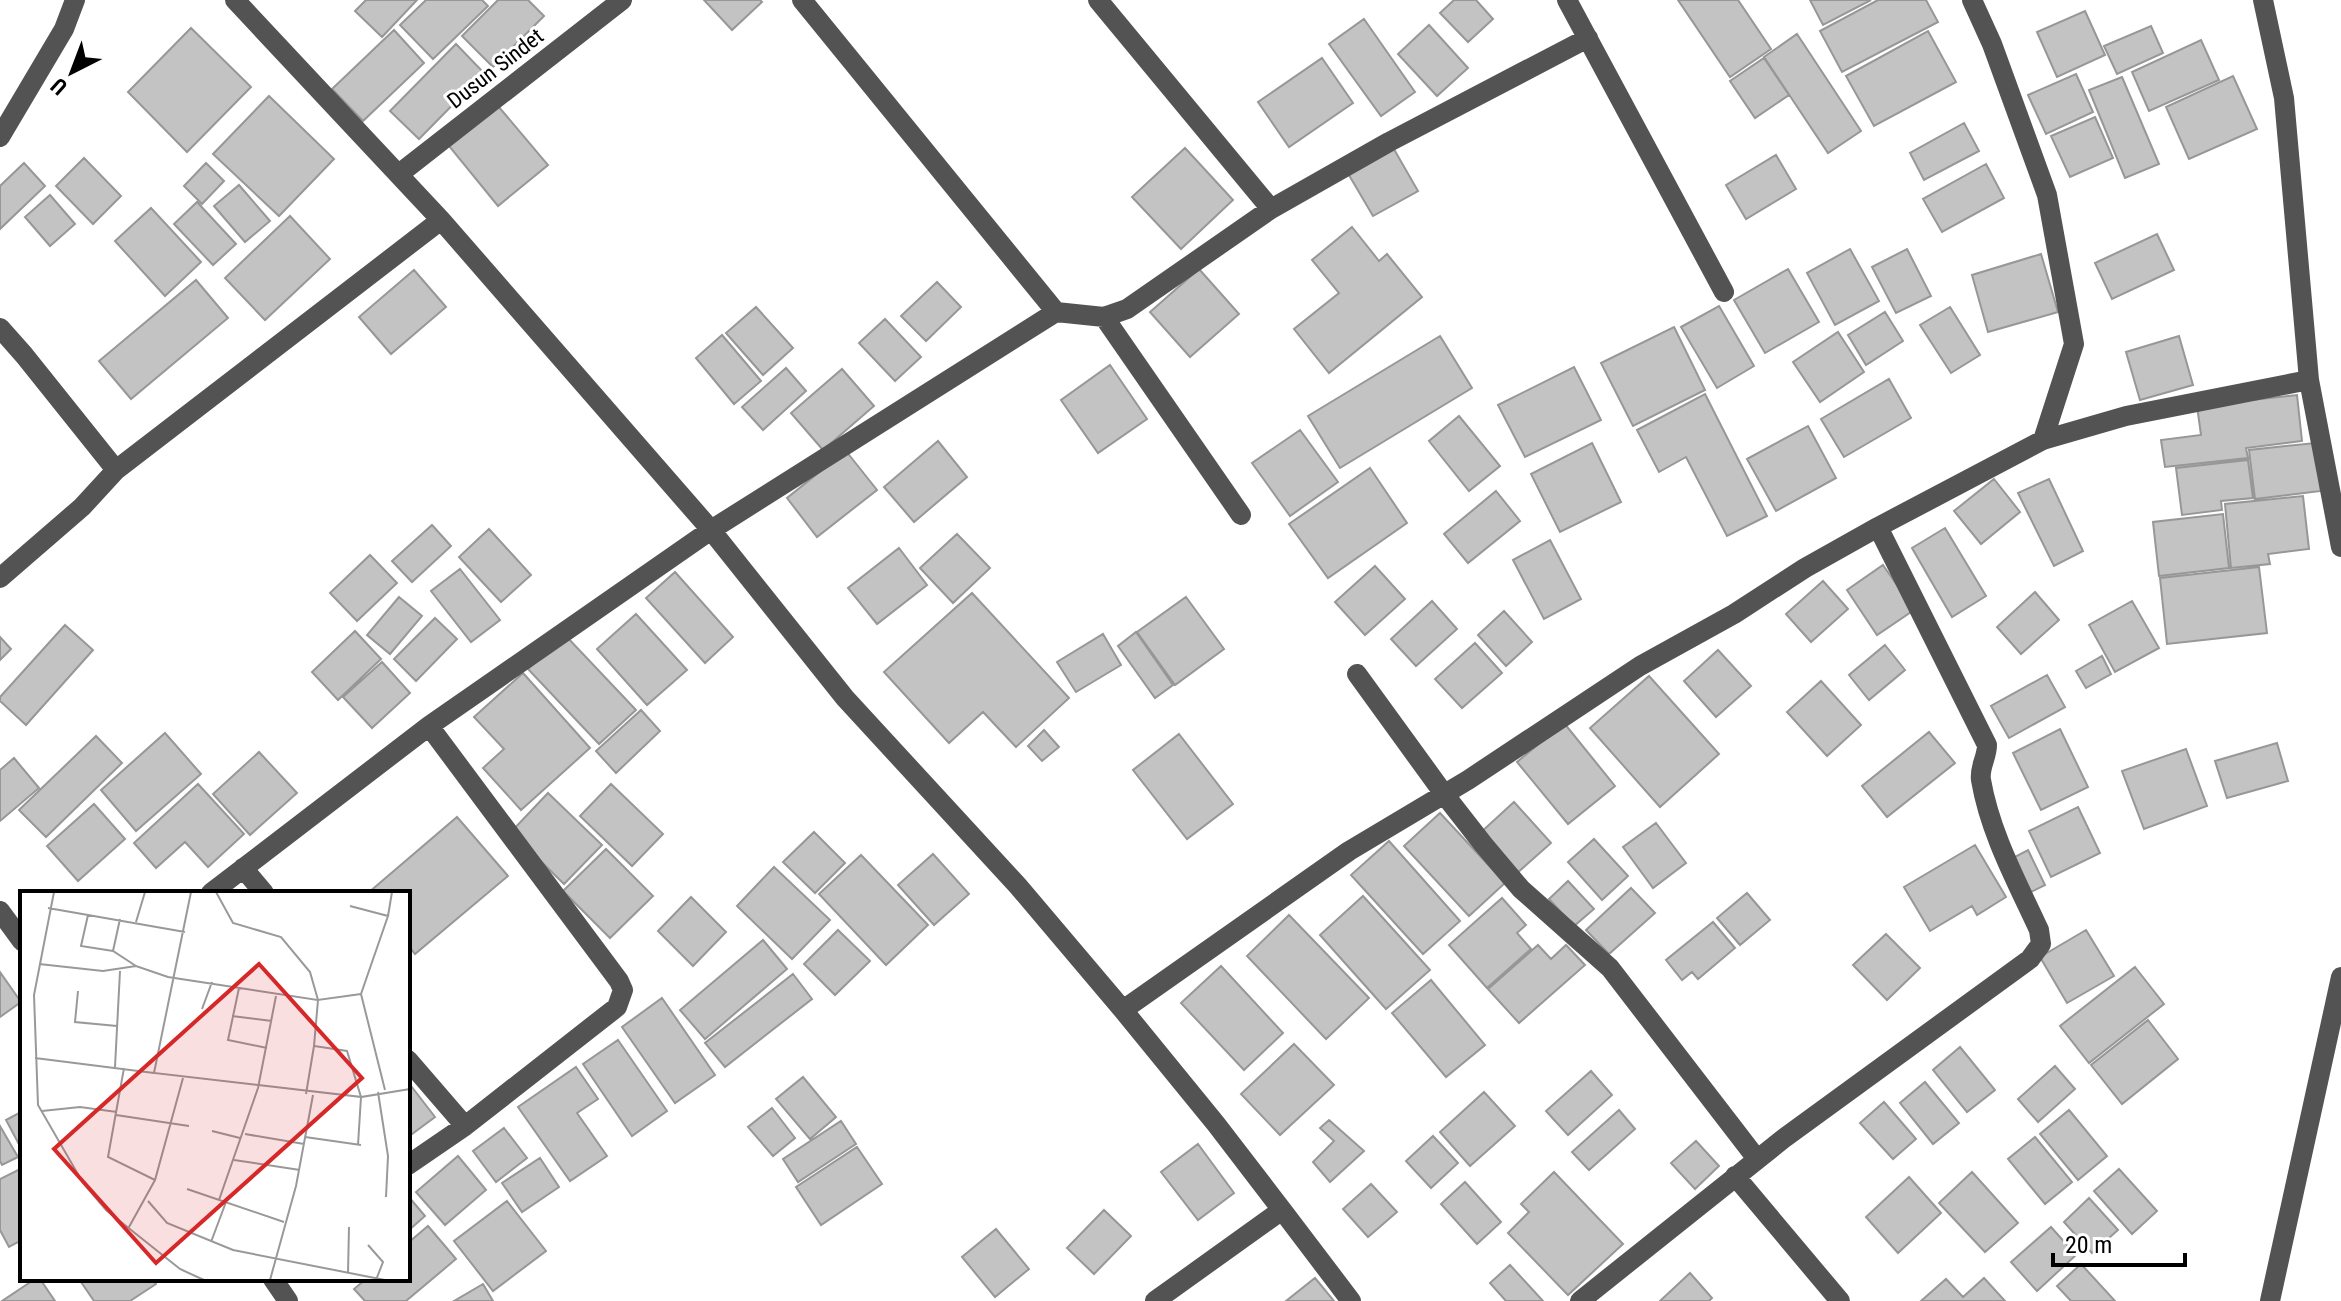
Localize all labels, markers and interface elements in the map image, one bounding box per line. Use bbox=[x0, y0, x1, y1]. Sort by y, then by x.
street label: Dusun Sindet bbox=[443, 23, 548, 113]
north arrow bbox=[32, 32, 112, 112]
text: U bbox=[46, 73, 72, 100]
inset map bbox=[20, 891, 410, 1281]
scale bar bbox=[2053, 1217, 2185, 1267]
text: 20 m bbox=[2065, 1231, 2112, 1259]

